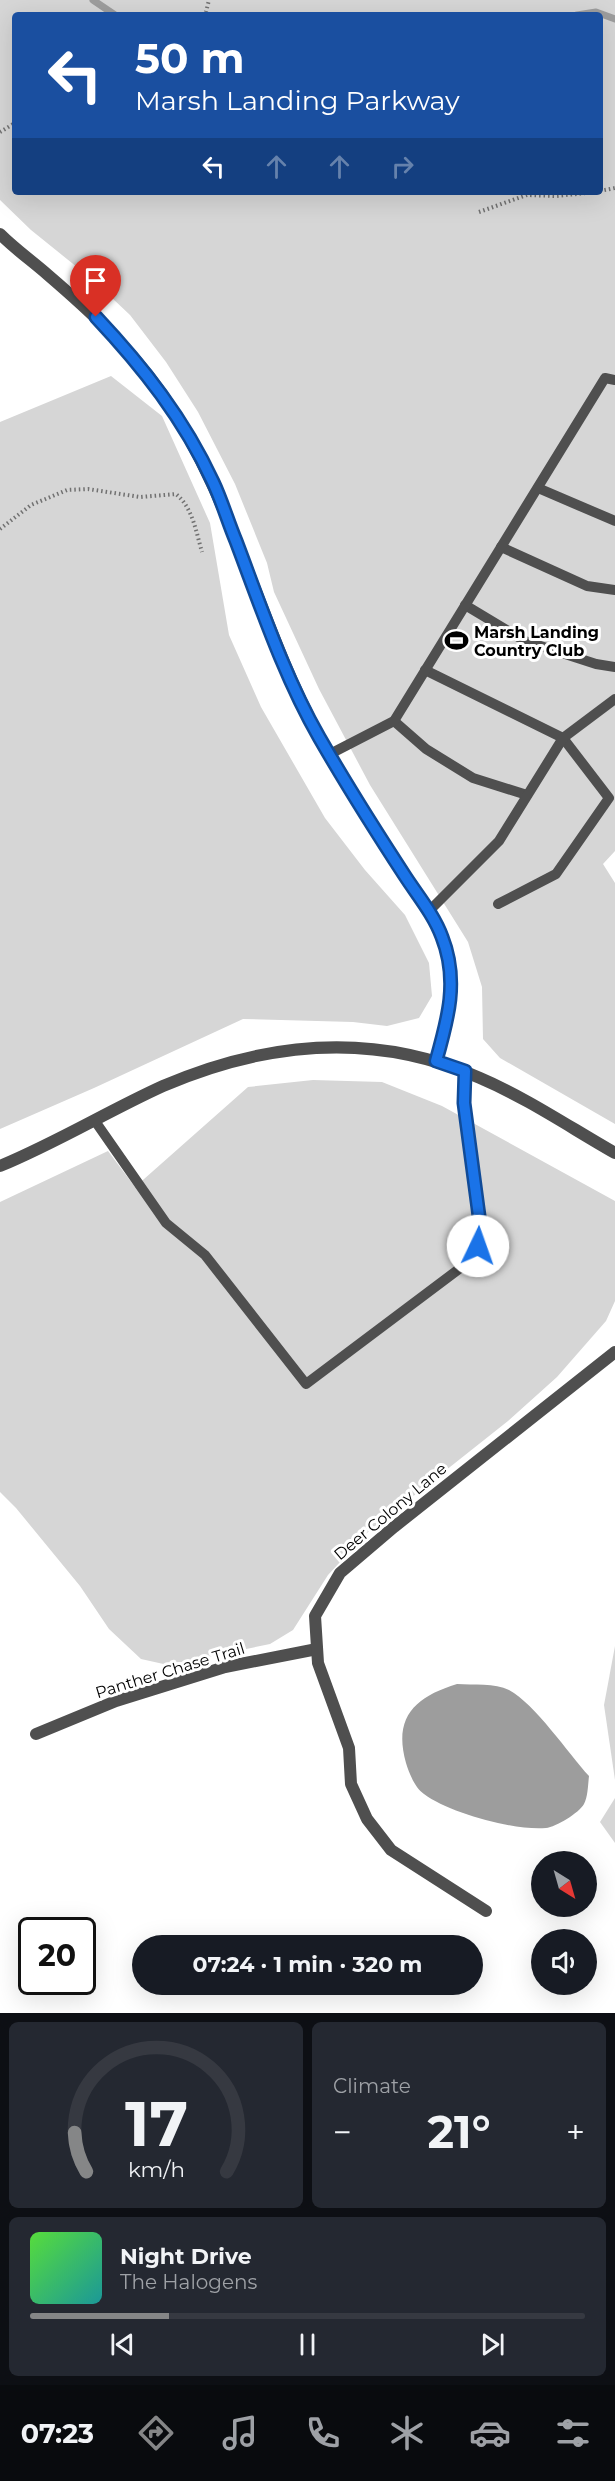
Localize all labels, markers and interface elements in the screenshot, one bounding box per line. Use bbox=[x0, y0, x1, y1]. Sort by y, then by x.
text: 50 m bbox=[135, 32, 244, 84]
icon: left bbox=[36, 36, 114, 114]
text: Marsh Landing Parkway bbox=[135, 84, 460, 117]
icon: left bbox=[197, 150, 230, 183]
icon: ahead bbox=[260, 150, 293, 183]
icon: ahead bbox=[323, 150, 356, 183]
icon: right bbox=[386, 150, 419, 183]
pin bbox=[70, 255, 121, 317]
icon: arrive bbox=[79, 264, 112, 297]
place label: Marsh Landing Country Club bbox=[474, 623, 599, 660]
sports icon: Marsh Landing Country Club bbox=[443, 628, 469, 654]
position arrow bbox=[446, 1214, 510, 1278]
street label: Deer Colony Lane bbox=[330, 1459, 451, 1564]
street label: Panther Chase Trail bbox=[93, 1639, 247, 1702]
north arrow bbox=[531, 1851, 597, 1917]
map controls bbox=[531, 1851, 597, 1995]
speed limit sign: 20 bbox=[18, 1917, 96, 1995]
button: sound bbox=[531, 1929, 597, 1995]
text: 07:24 · 1 min · 320 m bbox=[193, 1951, 422, 1978]
text: Climate bbox=[333, 2074, 411, 2098]
text: 17 bbox=[124, 2086, 188, 2162]
text: 21° bbox=[427, 2104, 491, 2159]
text: − bbox=[333, 2112, 352, 2152]
text: + bbox=[566, 2112, 585, 2152]
text: km/h bbox=[127, 2156, 185, 2182]
text: Night Drive bbox=[120, 2243, 252, 2270]
text: The Halogens bbox=[120, 2270, 257, 2294]
icon: previous bbox=[106, 2328, 139, 2361]
icon: pause bbox=[291, 2328, 324, 2361]
icon: next bbox=[476, 2328, 509, 2361]
icon: directions bbox=[135, 2412, 177, 2454]
icon: music bbox=[219, 2412, 261, 2454]
icon: phone bbox=[302, 2412, 344, 2454]
icon: climate bbox=[386, 2412, 428, 2454]
icon: car bbox=[469, 2412, 511, 2454]
icon: filters bbox=[552, 2412, 594, 2454]
text: 07:23 bbox=[21, 2417, 94, 2450]

